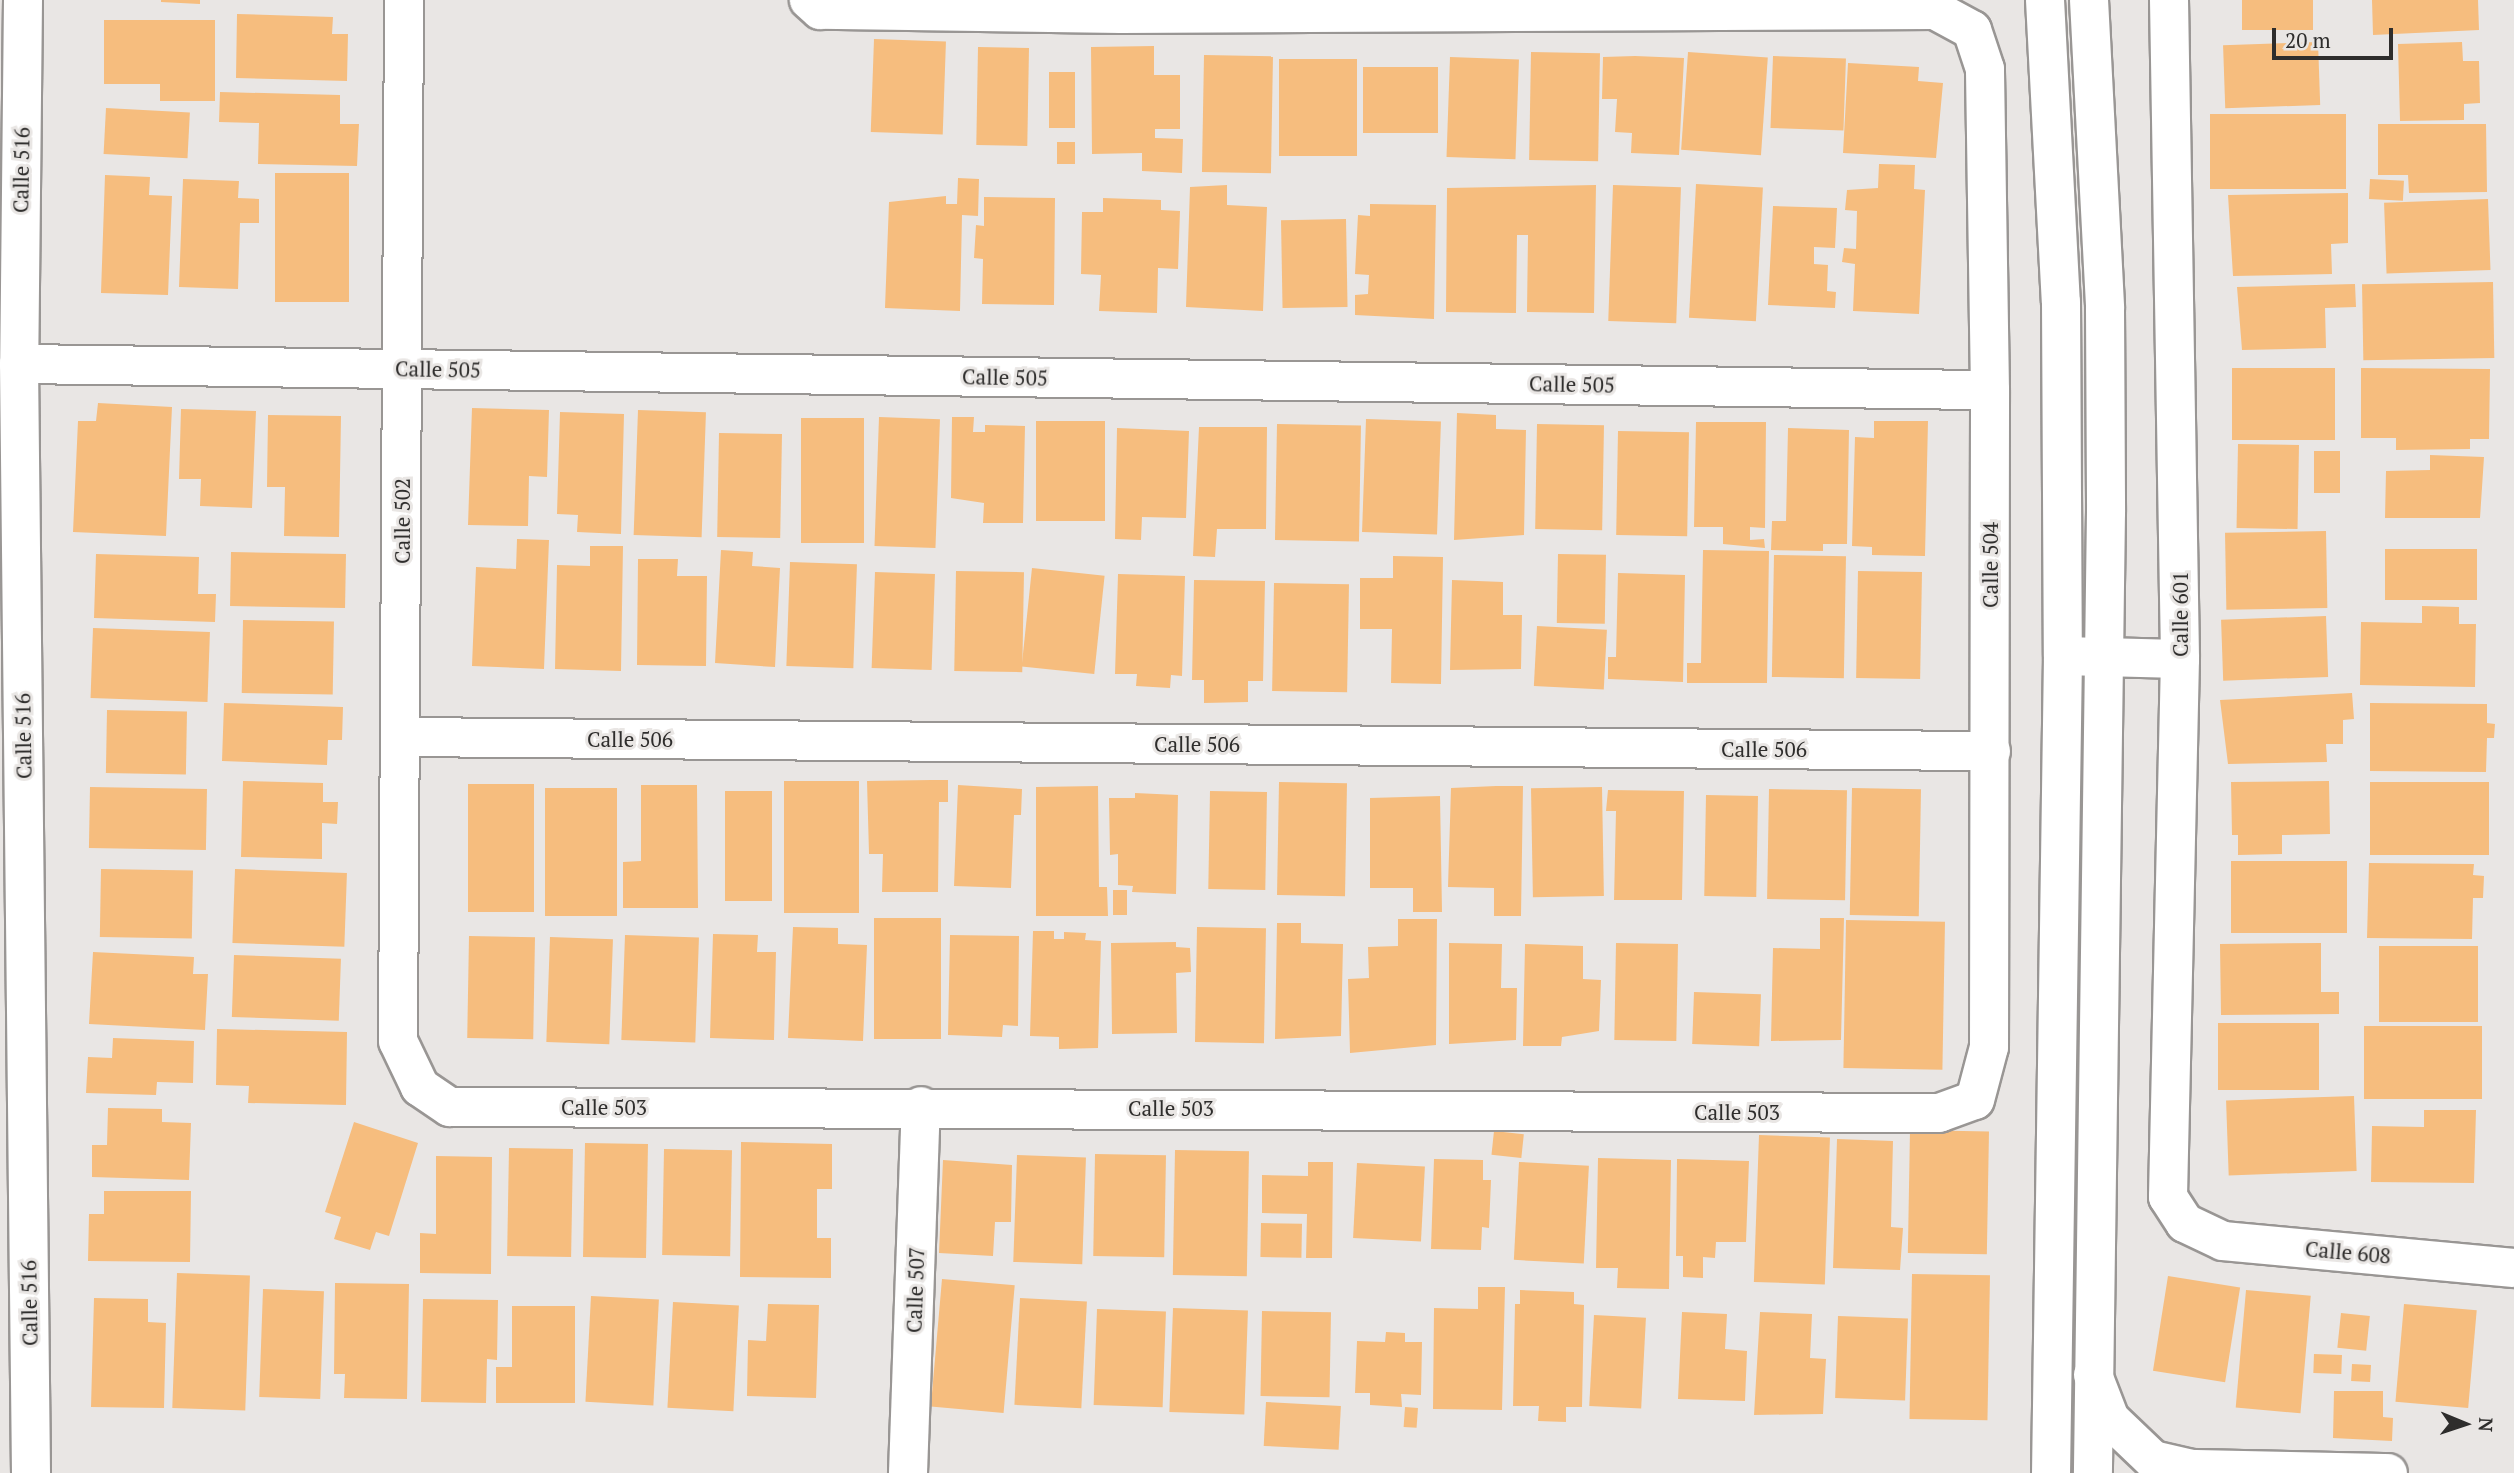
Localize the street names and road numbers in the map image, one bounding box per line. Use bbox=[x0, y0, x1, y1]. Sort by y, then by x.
street label: Calle 516 bbox=[8, 127, 34, 213]
street label: Calle 505 bbox=[395, 356, 481, 382]
street label: Calle 505 bbox=[962, 364, 1048, 390]
street label: Calle 505 bbox=[1529, 371, 1615, 397]
street label: Calle 502 bbox=[389, 478, 415, 564]
street label: Calle 504 bbox=[1977, 522, 2003, 608]
street label: Calle 601 bbox=[2167, 571, 2193, 657]
street label: Calle 516 bbox=[10, 693, 36, 779]
street label: Calle 506 bbox=[587, 726, 673, 752]
street label: Calle 506 bbox=[1154, 731, 1240, 757]
street label: Calle 506 bbox=[1721, 736, 1807, 762]
street label: Calle 503 bbox=[561, 1094, 647, 1120]
street label: Calle 503 bbox=[1128, 1095, 1214, 1121]
street label: Calle 503 bbox=[1694, 1099, 1780, 1125]
street label: Calle 608 bbox=[2304, 1236, 2392, 1268]
street label: Calle 507 bbox=[901, 1247, 929, 1333]
street label: Calle 516 bbox=[16, 1260, 42, 1346]

